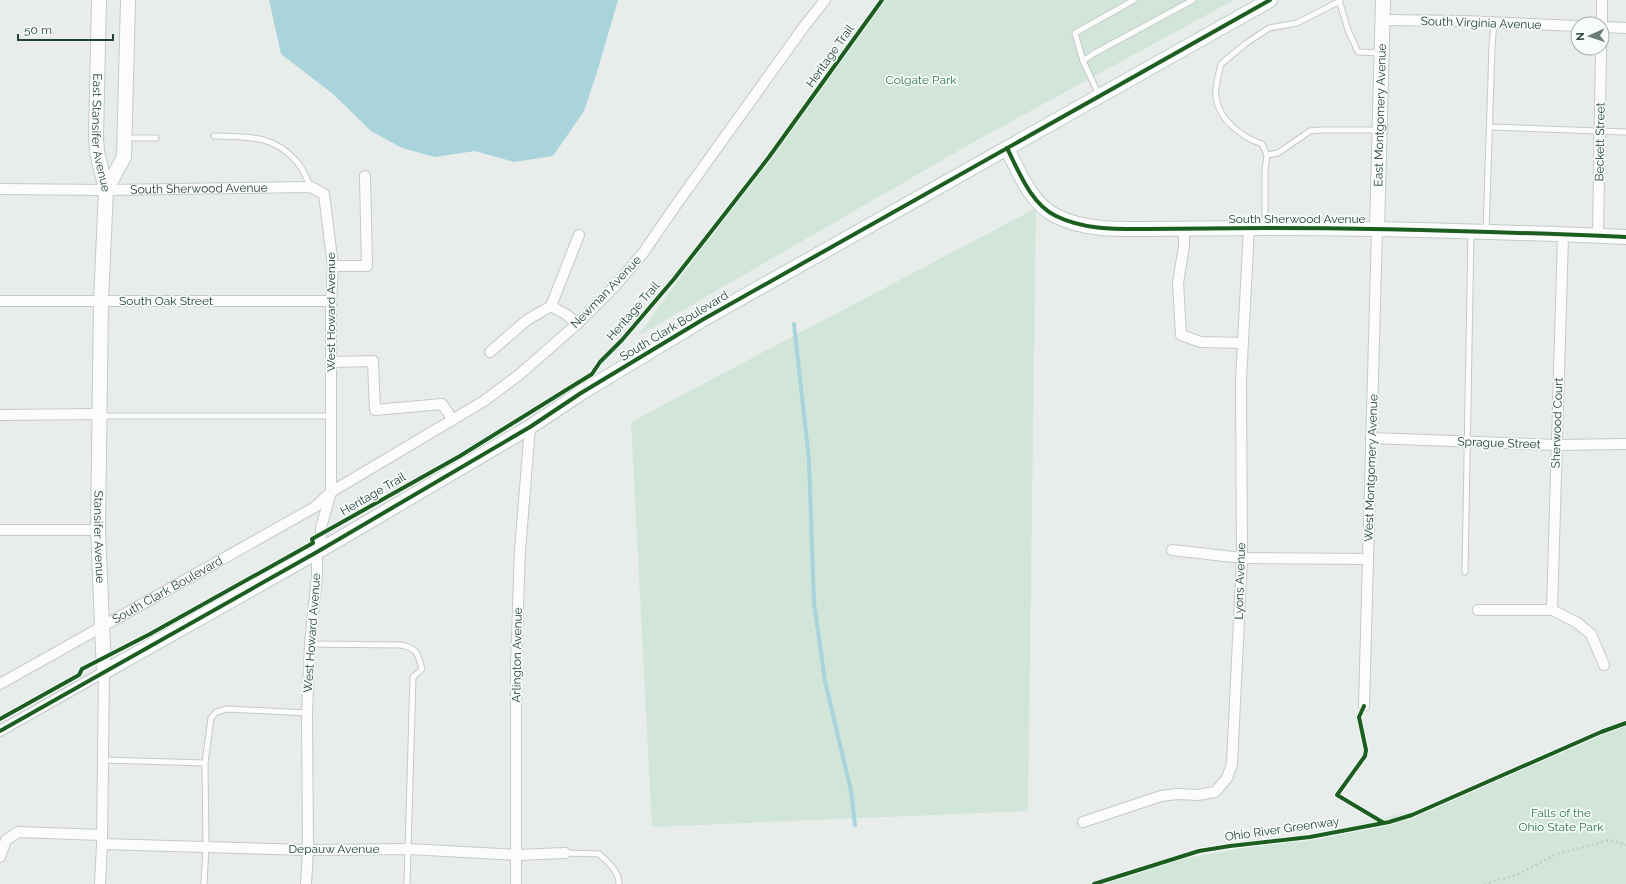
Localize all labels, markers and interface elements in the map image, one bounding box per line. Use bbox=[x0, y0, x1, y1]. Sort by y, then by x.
street label: South Virginia Avenue bbox=[1420, 14, 1542, 32]
scale bar bbox=[18, 16, 113, 42]
north arrow bbox=[1570, 16, 1610, 56]
street label: Heritage Trail bbox=[803, 21, 857, 90]
text: 50 m bbox=[24, 23, 52, 37]
text: N bbox=[1574, 32, 1587, 41]
street label: East Montgomery Avenue bbox=[1371, 43, 1389, 187]
street label: East Stansifer Avenue bbox=[89, 73, 113, 193]
park label: Colgate Park bbox=[885, 73, 957, 87]
street label: Beckett Street bbox=[1592, 102, 1608, 182]
street label: South Sherwood Avenue bbox=[130, 181, 268, 197]
street label: South Sherwood Avenue bbox=[1228, 212, 1366, 226]
street label: West Howard Avenue bbox=[324, 252, 338, 372]
street label: Newman Avenue bbox=[568, 253, 644, 331]
street label: Heritage Trail bbox=[604, 278, 663, 343]
street label: South Clark Boulevard bbox=[617, 288, 731, 364]
street label: South Oak Street bbox=[119, 294, 213, 308]
street label: Sherwood Court bbox=[1548, 377, 1566, 469]
street label: West Montgomery Avenue bbox=[1361, 394, 1381, 542]
street label: Sprague Street bbox=[1457, 435, 1541, 451]
street label: Heritage Trail bbox=[338, 469, 409, 518]
street label: Stansifer Avenue bbox=[91, 490, 107, 583]
street label: Lyons Avenue bbox=[1232, 542, 1248, 620]
street label: South Clark Boulevard bbox=[110, 553, 225, 626]
street label: West Howard Avenue bbox=[301, 573, 323, 693]
street label: Arlington Avenue bbox=[509, 607, 525, 703]
park label: Falls of the Ohio State Park bbox=[1518, 806, 1604, 834]
street label: Ohio River Greenway bbox=[1224, 814, 1341, 844]
street label: Depauw Avenue bbox=[289, 842, 379, 856]

